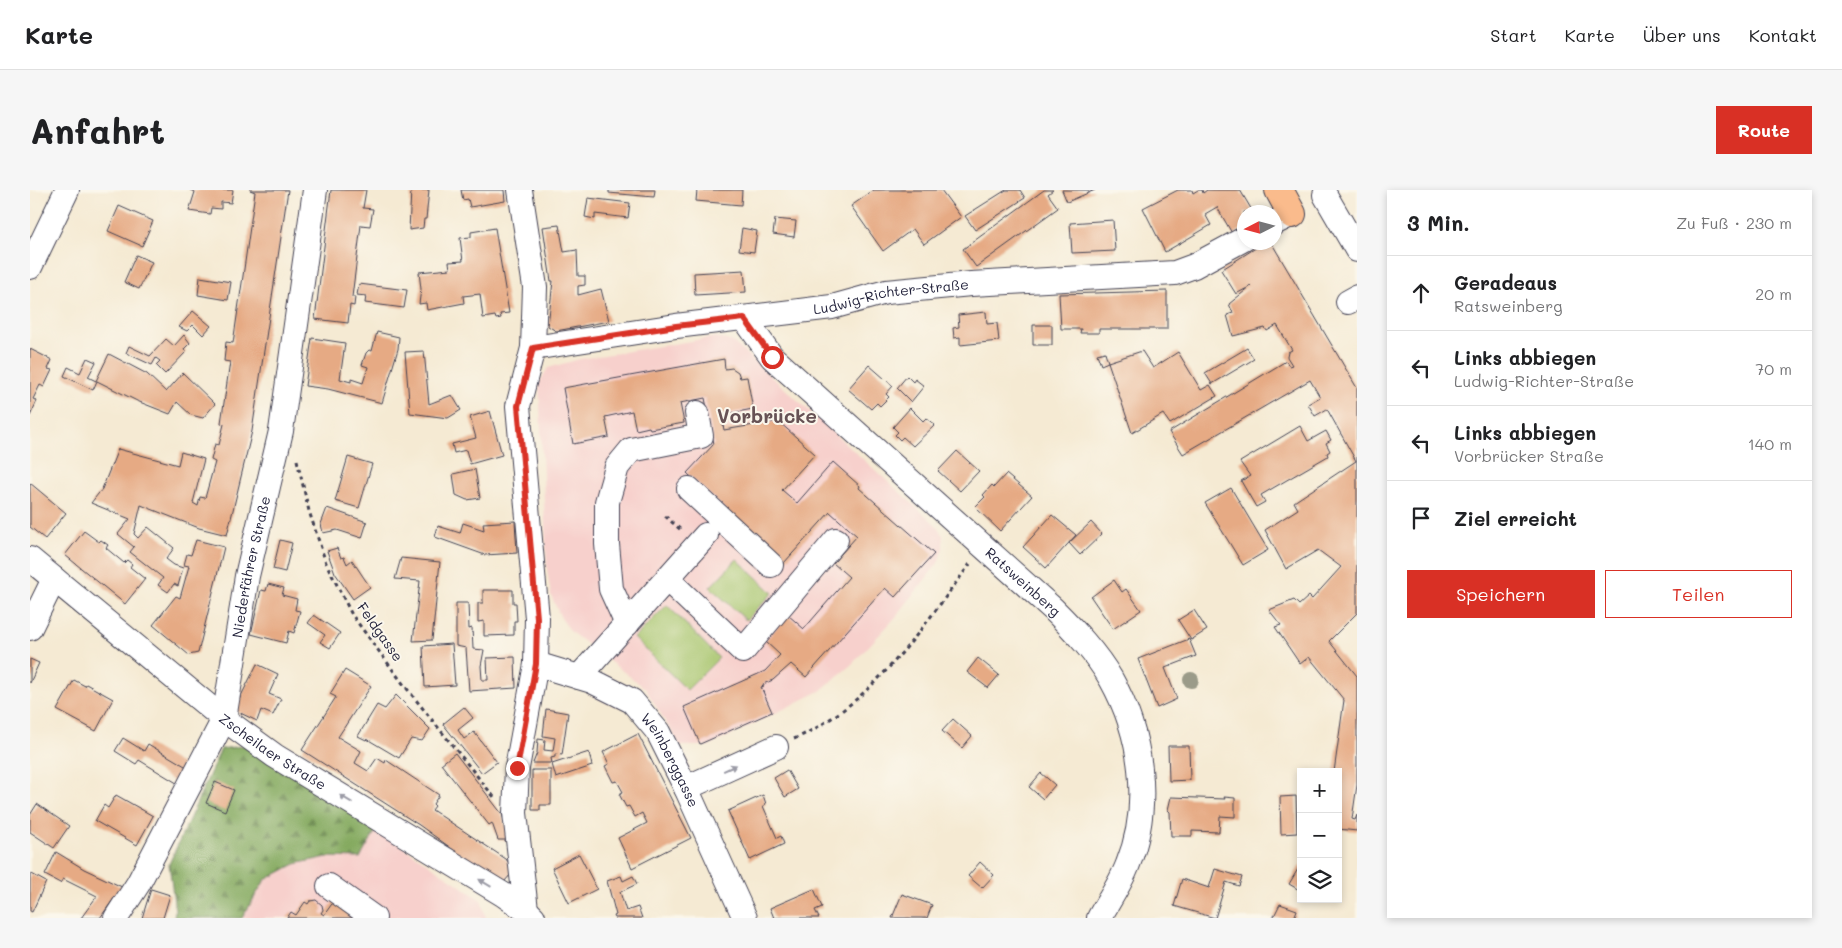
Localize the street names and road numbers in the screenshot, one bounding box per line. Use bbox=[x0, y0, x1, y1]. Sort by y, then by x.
street label: Ludwig-Richter-Straße bbox=[812, 274, 969, 318]
street label: Niederfährer Straße bbox=[227, 494, 274, 639]
street label: Ratsweinberg bbox=[981, 543, 1065, 620]
street label: Feldgasse bbox=[353, 598, 408, 665]
street label: Zscheilaer Straße bbox=[215, 709, 330, 794]
street label: Weinberggasse bbox=[637, 709, 703, 810]

